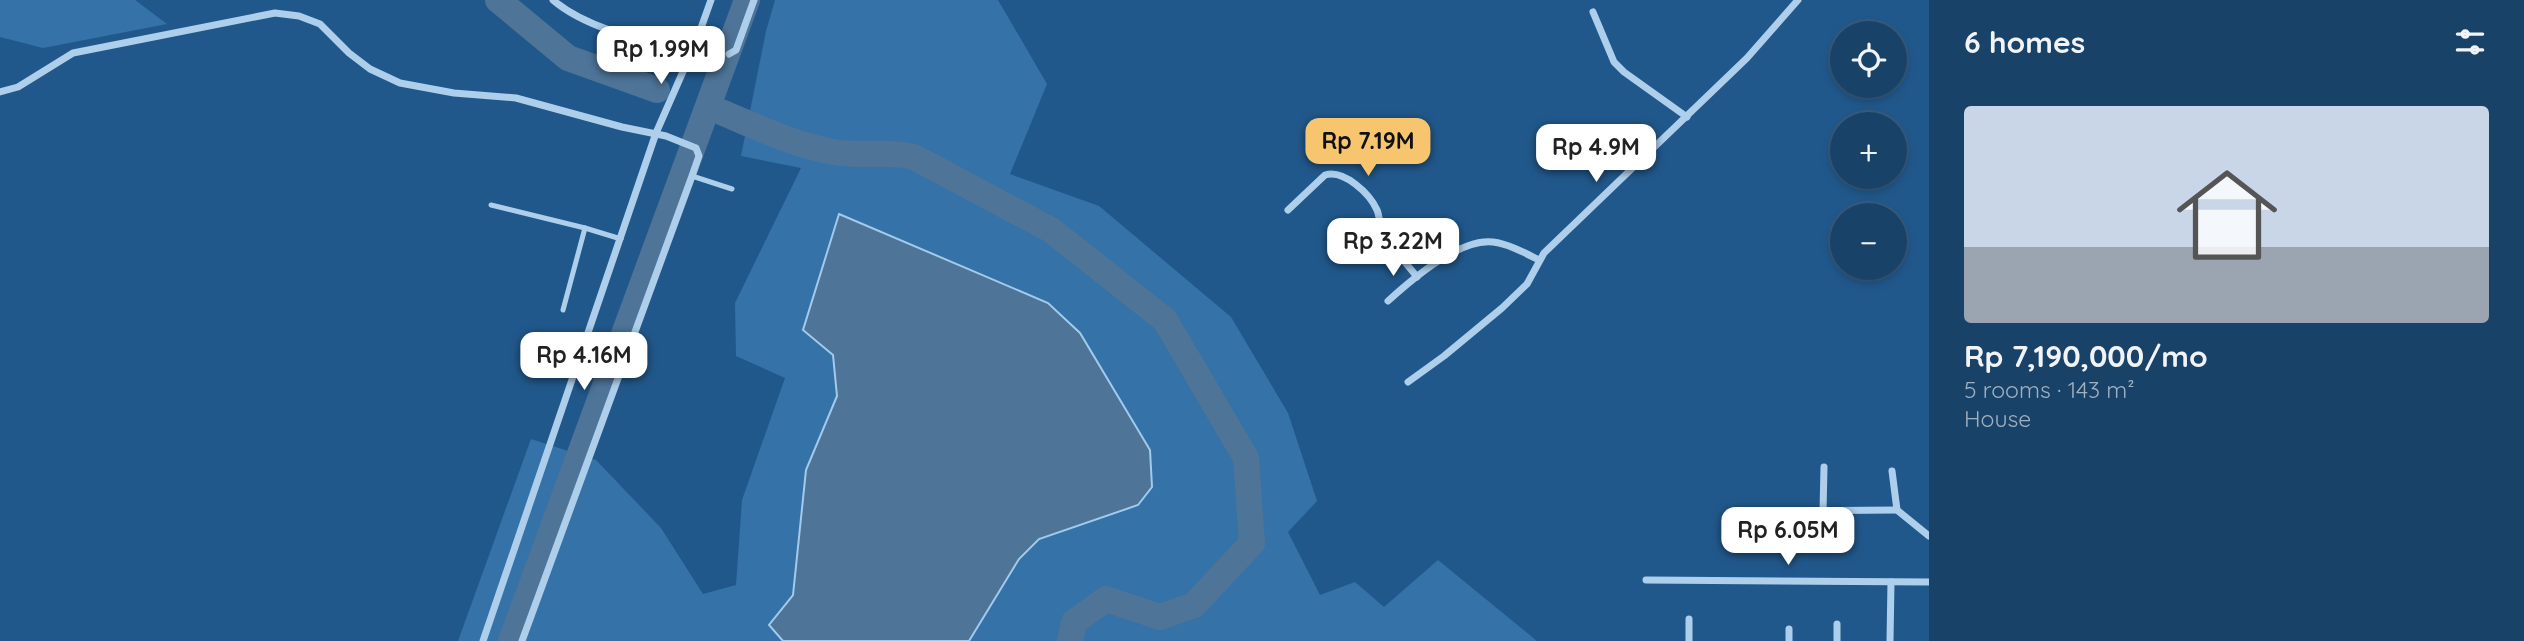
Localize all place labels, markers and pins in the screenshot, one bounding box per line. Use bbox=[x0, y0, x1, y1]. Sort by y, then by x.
pin: Rp 1.99M bbox=[589, 27, 733, 86]
pin: Rp 7.19M bbox=[1296, 118, 1440, 178]
pin: Rp 4.9M bbox=[1531, 124, 1661, 184]
pin: Rp 3.22M bbox=[1321, 218, 1465, 278]
pin: Rp 4.16M bbox=[512, 332, 656, 392]
pin: Rp 6.05M bbox=[1716, 508, 1860, 567]

